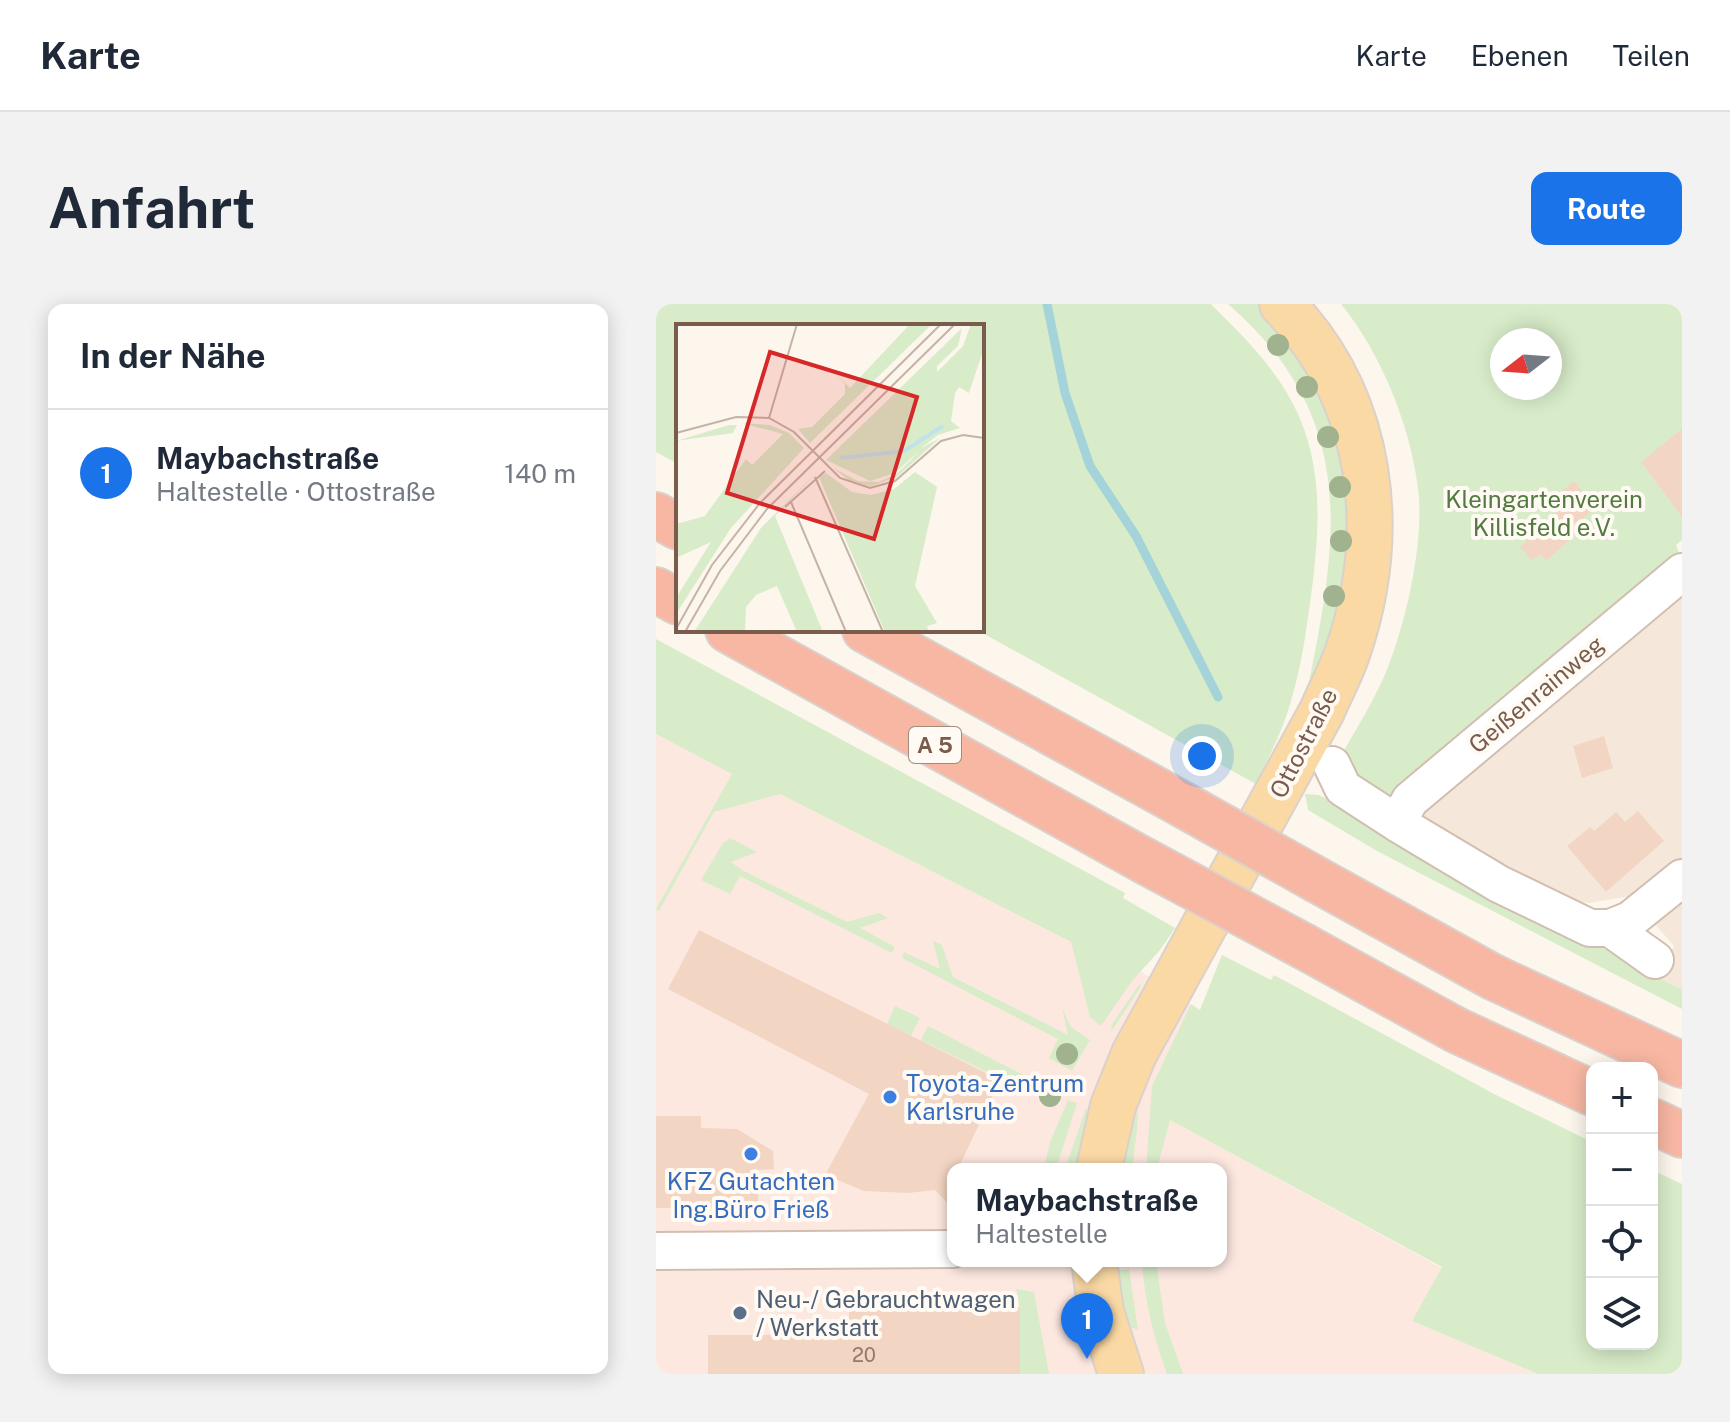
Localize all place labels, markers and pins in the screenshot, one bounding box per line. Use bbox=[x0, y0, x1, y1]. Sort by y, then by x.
place label: Toyota-Zentrum Karlsruhe bbox=[906, 1069, 1084, 1125]
marker: Toyota-Zentrum Karlsruhe bbox=[881, 1088, 899, 1106]
marker: KFZ Gutachten Ing.Büro Frieß bbox=[742, 1145, 760, 1163]
place label: KFZ Gutachten Ing.Büro Frieß bbox=[667, 1167, 835, 1223]
place label: Neu-/ Gebrauchtwagen / Werkstatt bbox=[756, 1285, 1016, 1341]
pin: 1 bbox=[1061, 1293, 1113, 1359]
marker: Neu-/ Gebrauchtwagen / Werkstatt bbox=[731, 1304, 749, 1322]

